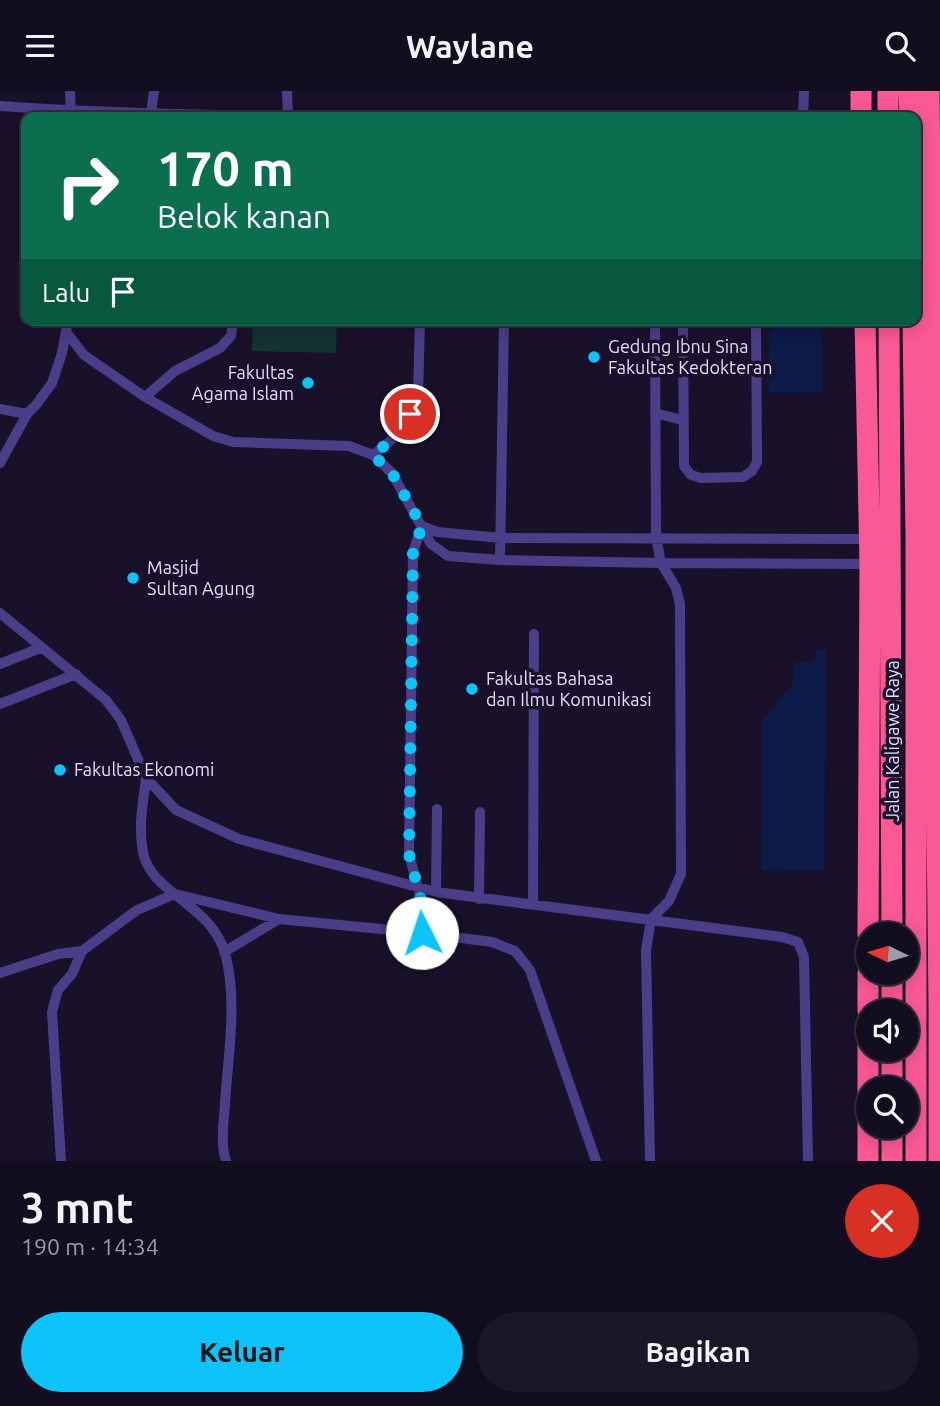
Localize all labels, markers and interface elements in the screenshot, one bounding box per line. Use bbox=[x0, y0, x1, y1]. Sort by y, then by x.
icon: menu bbox=[21, 27, 59, 65]
icon: search bbox=[881, 27, 919, 65]
text: Waylane bbox=[406, 28, 534, 64]
icon: right bbox=[42, 140, 133, 231]
text: 170 m bbox=[157, 140, 294, 195]
text: Belok kanan bbox=[157, 198, 331, 234]
icon: arrive bbox=[104, 273, 142, 311]
text: Lalu bbox=[42, 278, 90, 307]
place label: Gedung Ibnu Sina Fakultas Kedokteran bbox=[608, 336, 772, 377]
marker: Gedung Ibnu Sina Fakultas Kedokteran bbox=[586, 349, 602, 365]
place label: Fakultas Agama Islam bbox=[192, 362, 294, 403]
marker: Fakultas Agama Islam bbox=[300, 375, 316, 391]
pin bbox=[380, 384, 440, 444]
icon: arrive bbox=[391, 395, 429, 433]
place label: Masjid Sultan Agung bbox=[147, 557, 255, 598]
marker: Masjid Sultan Agung bbox=[125, 570, 141, 586]
street label: Jalan Kaligawe Raya bbox=[882, 660, 902, 822]
place label: Fakultas Bahasa dan Ilmu Komunikasi bbox=[486, 668, 652, 709]
marker: Fakultas Bahasa dan Ilmu Komunikasi bbox=[464, 681, 480, 697]
place label: Fakultas Ekonomi bbox=[74, 759, 214, 779]
marker: Fakultas Ekonomi bbox=[52, 762, 68, 778]
position arrow bbox=[385, 896, 459, 970]
north arrow bbox=[856, 922, 919, 985]
map controls bbox=[856, 922, 919, 1139]
button: sound bbox=[856, 999, 919, 1062]
button: search bbox=[856, 1076, 919, 1139]
text: 3 mnt bbox=[21, 1184, 134, 1231]
button: close bbox=[845, 1184, 919, 1258]
text: 190 m · 14:34 bbox=[21, 1234, 159, 1259]
button: Keluar bbox=[21, 1312, 463, 1392]
button: Bagikan bbox=[477, 1312, 919, 1392]

